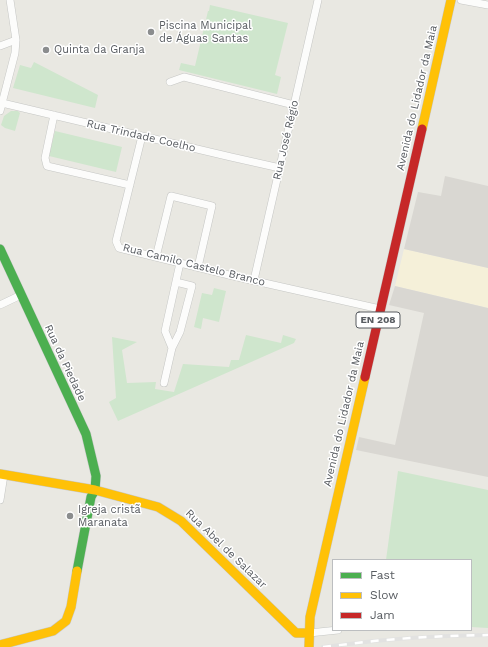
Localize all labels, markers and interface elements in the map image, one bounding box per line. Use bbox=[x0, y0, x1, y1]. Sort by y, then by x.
place label: Piscina Municipal de Águas Santas bbox=[159, 19, 252, 45]
street label: Avenida do Lidador da Maia bbox=[394, 24, 440, 172]
marker: Piscina Municipal de Águas Santas bbox=[146, 27, 156, 37]
place label: Quinta da Granja bbox=[54, 43, 145, 57]
marker: Quinta da Granja bbox=[41, 45, 51, 55]
street label: Rua José Régio bbox=[270, 99, 302, 181]
street label: Rua Trindade Coelho bbox=[85, 117, 197, 155]
street label: Rua Camilo Castelo Branco bbox=[121, 241, 267, 289]
road number: EN 208 bbox=[356, 312, 400, 328]
street label: Rua da Piedade bbox=[41, 323, 89, 403]
street label: Avenida do Lidador da Maia bbox=[321, 340, 367, 488]
place label: Igreja cristã Maranata bbox=[78, 503, 141, 529]
street label: Rua Abel de Salazar bbox=[183, 507, 269, 591]
marker: Igreja cristã Maranata bbox=[65, 511, 75, 521]
legend bbox=[332, 559, 472, 631]
text: Fast bbox=[370, 568, 395, 582]
text: Slow bbox=[370, 588, 398, 602]
text: Jam bbox=[370, 608, 395, 622]

